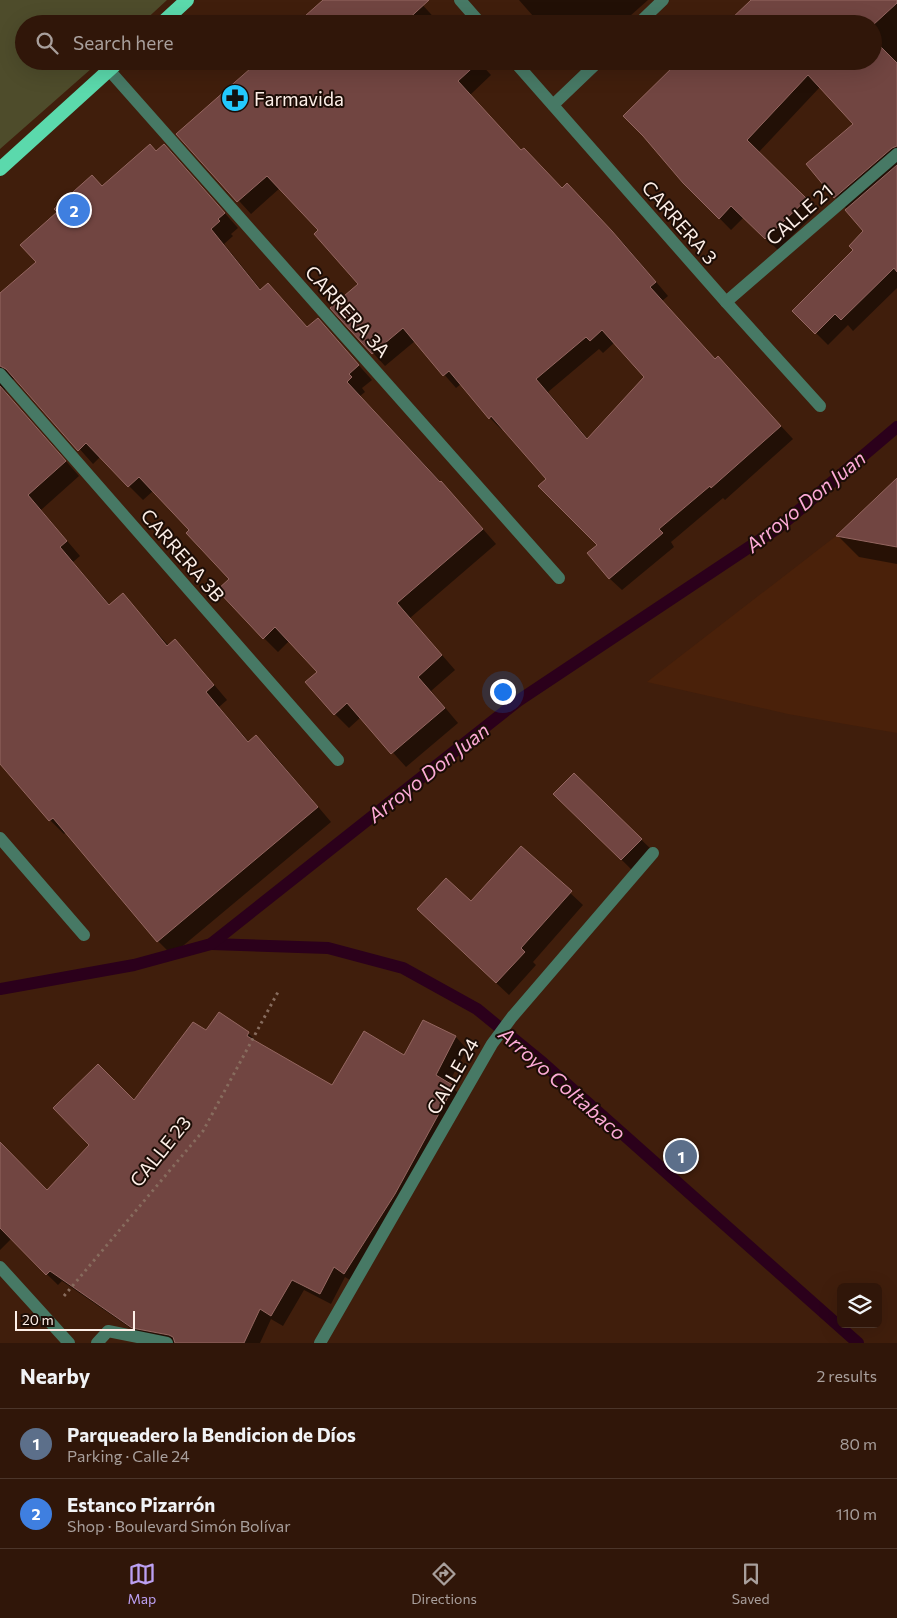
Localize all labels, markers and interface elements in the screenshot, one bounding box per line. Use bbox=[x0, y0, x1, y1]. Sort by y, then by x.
search box bbox=[15, 15, 882, 70]
icon: search bbox=[33, 29, 61, 57]
text: Search here bbox=[73, 31, 173, 54]
pharmacy icon: Farmavida bbox=[220, 83, 250, 113]
place label: Farmavida bbox=[254, 87, 344, 110]
street label: CARRERA 3 bbox=[637, 176, 723, 268]
street label: CALLE 21 bbox=[761, 179, 837, 249]
pin: 2 bbox=[58, 191, 90, 229]
street label: CARRERA 3A bbox=[301, 260, 395, 362]
water label: Arroyo Don Juan bbox=[739, 445, 870, 557]
street label: CARRERA 3B bbox=[136, 504, 230, 606]
your location bbox=[490, 679, 516, 705]
water label: Arroyo Don Juan bbox=[362, 717, 494, 827]
water label: Arroyo Coltabaco bbox=[494, 1021, 631, 1145]
street label: CALLE 24 bbox=[421, 1034, 483, 1118]
street label: CALLE 23 bbox=[125, 1111, 195, 1191]
pin: 1 bbox=[665, 1137, 697, 1175]
map controls bbox=[837, 1283, 882, 1328]
button: layers bbox=[837, 1283, 882, 1328]
scale bar bbox=[15, 1308, 135, 1331]
text: 20 m bbox=[22, 1311, 54, 1328]
text: Nearby bbox=[20, 1363, 90, 1388]
text: 2 results bbox=[816, 1366, 877, 1385]
text: Parqueadero la Bendicion de Díos bbox=[67, 1423, 356, 1446]
text: 1 bbox=[32, 1434, 40, 1453]
text: 80 m bbox=[840, 1434, 877, 1453]
text: Parking · Calle 24 bbox=[67, 1446, 189, 1465]
text: Estanco Pizarrón bbox=[67, 1493, 215, 1516]
text: 2 bbox=[31, 1504, 41, 1523]
text: 110 m bbox=[836, 1504, 877, 1523]
text: Shop · Boulevard Simón Bolívar bbox=[67, 1516, 291, 1535]
tab: Map bbox=[127, 1560, 156, 1607]
tab: Directions bbox=[411, 1560, 477, 1607]
tab: Saved bbox=[732, 1560, 770, 1607]

